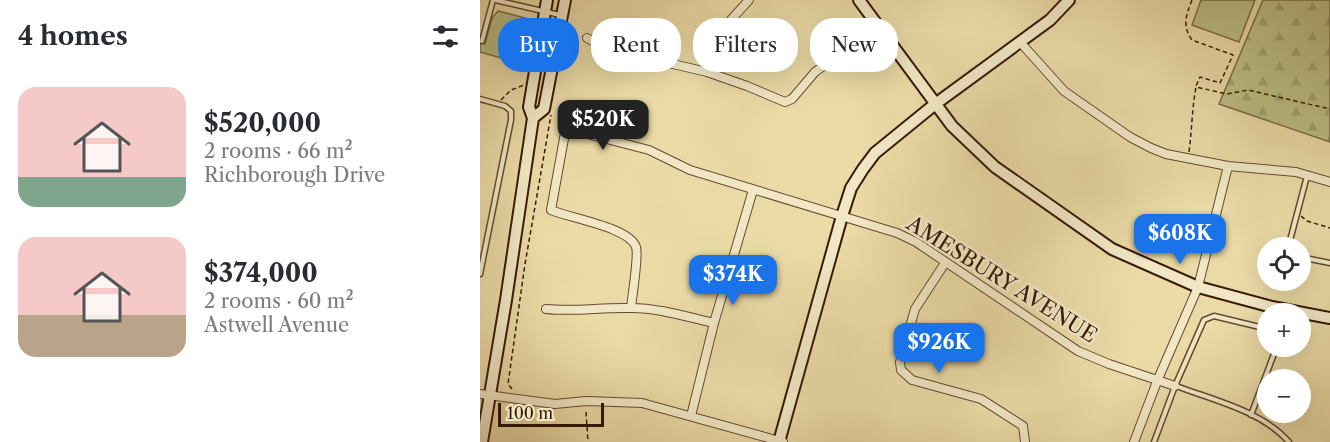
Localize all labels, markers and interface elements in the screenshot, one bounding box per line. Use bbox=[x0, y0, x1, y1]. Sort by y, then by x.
chip: Buy bbox=[498, 18, 579, 72]
chip: Rent bbox=[591, 18, 681, 72]
chip: Filters bbox=[693, 18, 798, 72]
chip: New bbox=[810, 18, 898, 72]
text: 4 homes bbox=[18, 20, 128, 52]
icon: filters bbox=[429, 20, 462, 53]
pin: $520K bbox=[561, 100, 645, 151]
text: $520,000 bbox=[204, 107, 321, 139]
text: $520K bbox=[572, 107, 634, 131]
icon: home bbox=[66, 111, 138, 183]
text: 2 rooms · 66 m² bbox=[204, 139, 353, 163]
text: Richborough Drive bbox=[204, 163, 385, 187]
street label: AMESBURY AVENUE bbox=[901, 210, 1102, 348]
pin: $608K bbox=[1138, 214, 1222, 265]
text: $608K bbox=[1148, 221, 1212, 245]
map controls bbox=[1257, 237, 1311, 423]
button: locate bbox=[1257, 237, 1311, 291]
pin: $374K bbox=[691, 255, 775, 306]
text: $374,000 bbox=[204, 257, 318, 289]
icon: home bbox=[66, 261, 138, 333]
text: $374K bbox=[703, 262, 763, 286]
text: 2 rooms · 60 m² bbox=[204, 289, 354, 313]
button: + bbox=[1257, 303, 1311, 357]
text: Astwell Avenue bbox=[204, 313, 349, 337]
pin: $926K bbox=[897, 323, 981, 374]
text: $926K bbox=[908, 330, 970, 354]
button: − bbox=[1257, 369, 1311, 423]
scale bar bbox=[498, 400, 604, 428]
text: 100 m bbox=[507, 403, 553, 423]

